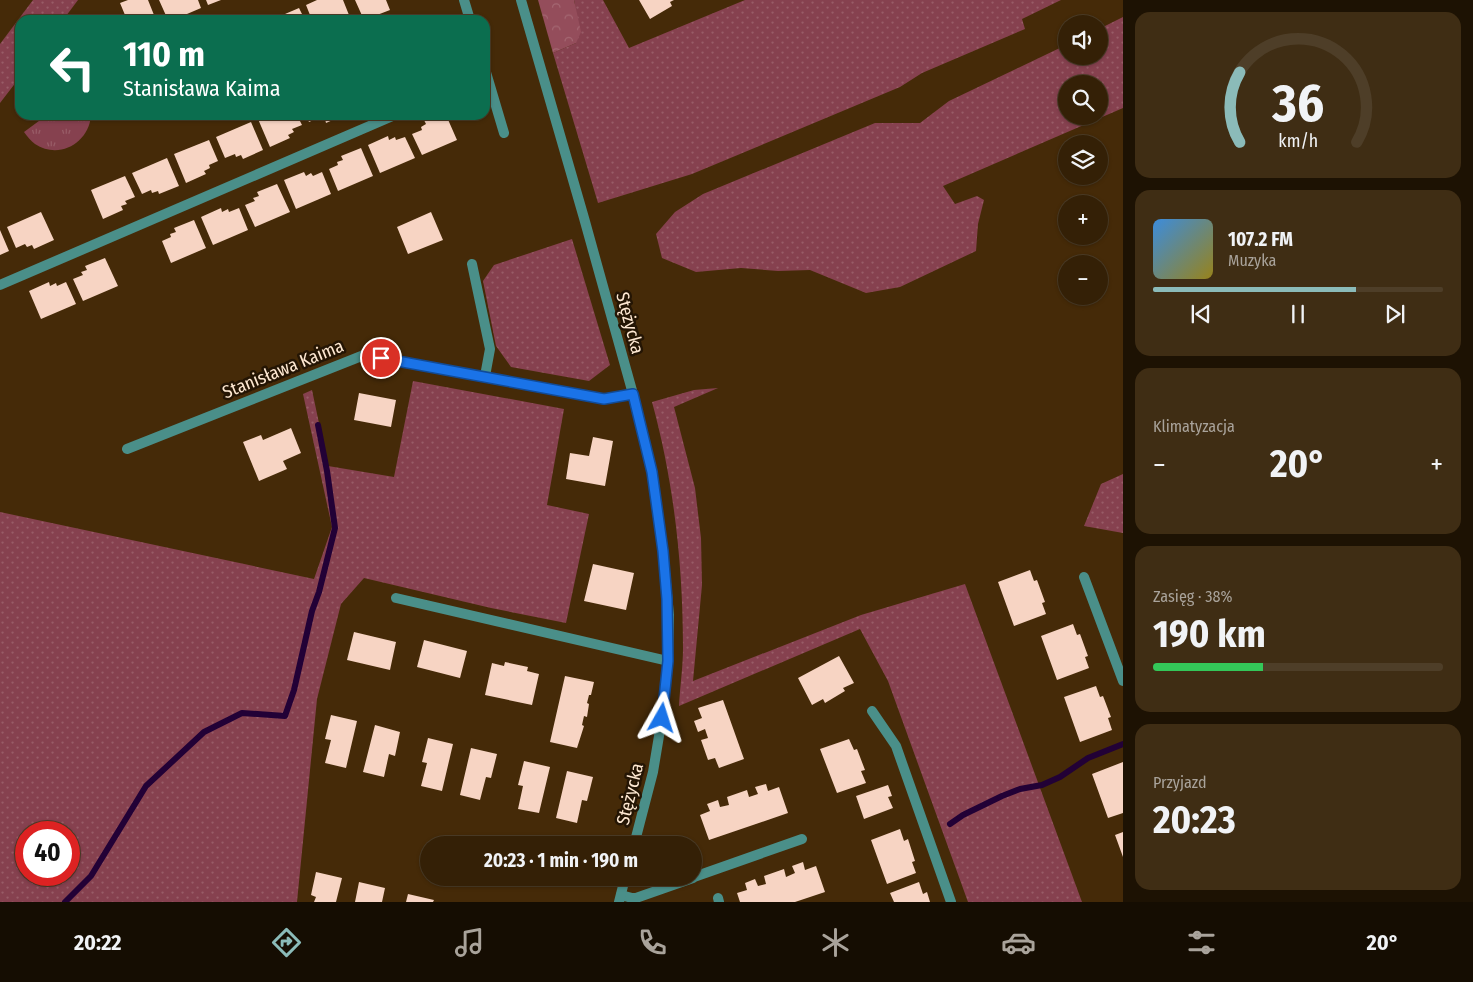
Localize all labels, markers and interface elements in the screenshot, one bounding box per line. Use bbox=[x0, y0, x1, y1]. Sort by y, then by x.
map controls bbox=[1058, 15, 1108, 305]
button: sound bbox=[1058, 15, 1108, 65]
text: 110 m bbox=[123, 33, 205, 75]
icon: left bbox=[40, 35, 105, 100]
text: 36 bbox=[1271, 72, 1324, 135]
text: Stanisława Kaima bbox=[123, 75, 280, 102]
button: search bbox=[1058, 75, 1108, 125]
text: km/h bbox=[1278, 130, 1318, 152]
button: layers bbox=[1058, 135, 1108, 185]
button: + bbox=[1058, 195, 1108, 245]
text: 107.2 FM bbox=[1228, 228, 1293, 251]
text: Muzyka bbox=[1228, 251, 1276, 270]
button: − bbox=[1058, 255, 1108, 305]
street label: Stężycka bbox=[611, 290, 649, 356]
icon: previous bbox=[1187, 300, 1215, 328]
icon: pause bbox=[1284, 300, 1312, 328]
icon: next bbox=[1381, 300, 1409, 328]
street label: Stanisława Kaima bbox=[219, 335, 347, 403]
pin bbox=[360, 337, 402, 379]
icon: arrive bbox=[367, 344, 395, 372]
text: Klimatyzacja bbox=[1153, 417, 1235, 436]
text: 20° bbox=[1270, 441, 1326, 487]
text: − bbox=[1153, 448, 1166, 481]
text: + bbox=[1430, 448, 1443, 481]
text: Zasięg · 38% bbox=[1153, 587, 1232, 606]
text: 190 km bbox=[1153, 611, 1266, 657]
position arrow bbox=[635, 691, 687, 743]
street label: Stężycka bbox=[612, 761, 648, 827]
text: Przyjazd bbox=[1153, 773, 1207, 792]
text: 20:23 bbox=[1153, 797, 1236, 843]
speed limit sign: 40 bbox=[15, 821, 80, 886]
text: 20:23 · 1 min · 190 m bbox=[484, 849, 638, 872]
icon: directions bbox=[269, 925, 304, 960]
icon: music bbox=[452, 925, 487, 960]
icon: phone bbox=[635, 925, 670, 960]
icon: climate bbox=[818, 925, 853, 960]
icon: car bbox=[1001, 925, 1036, 960]
icon: filters bbox=[1184, 925, 1219, 960]
text: 20:22 bbox=[74, 929, 122, 956]
text: 20° bbox=[1367, 929, 1399, 956]

